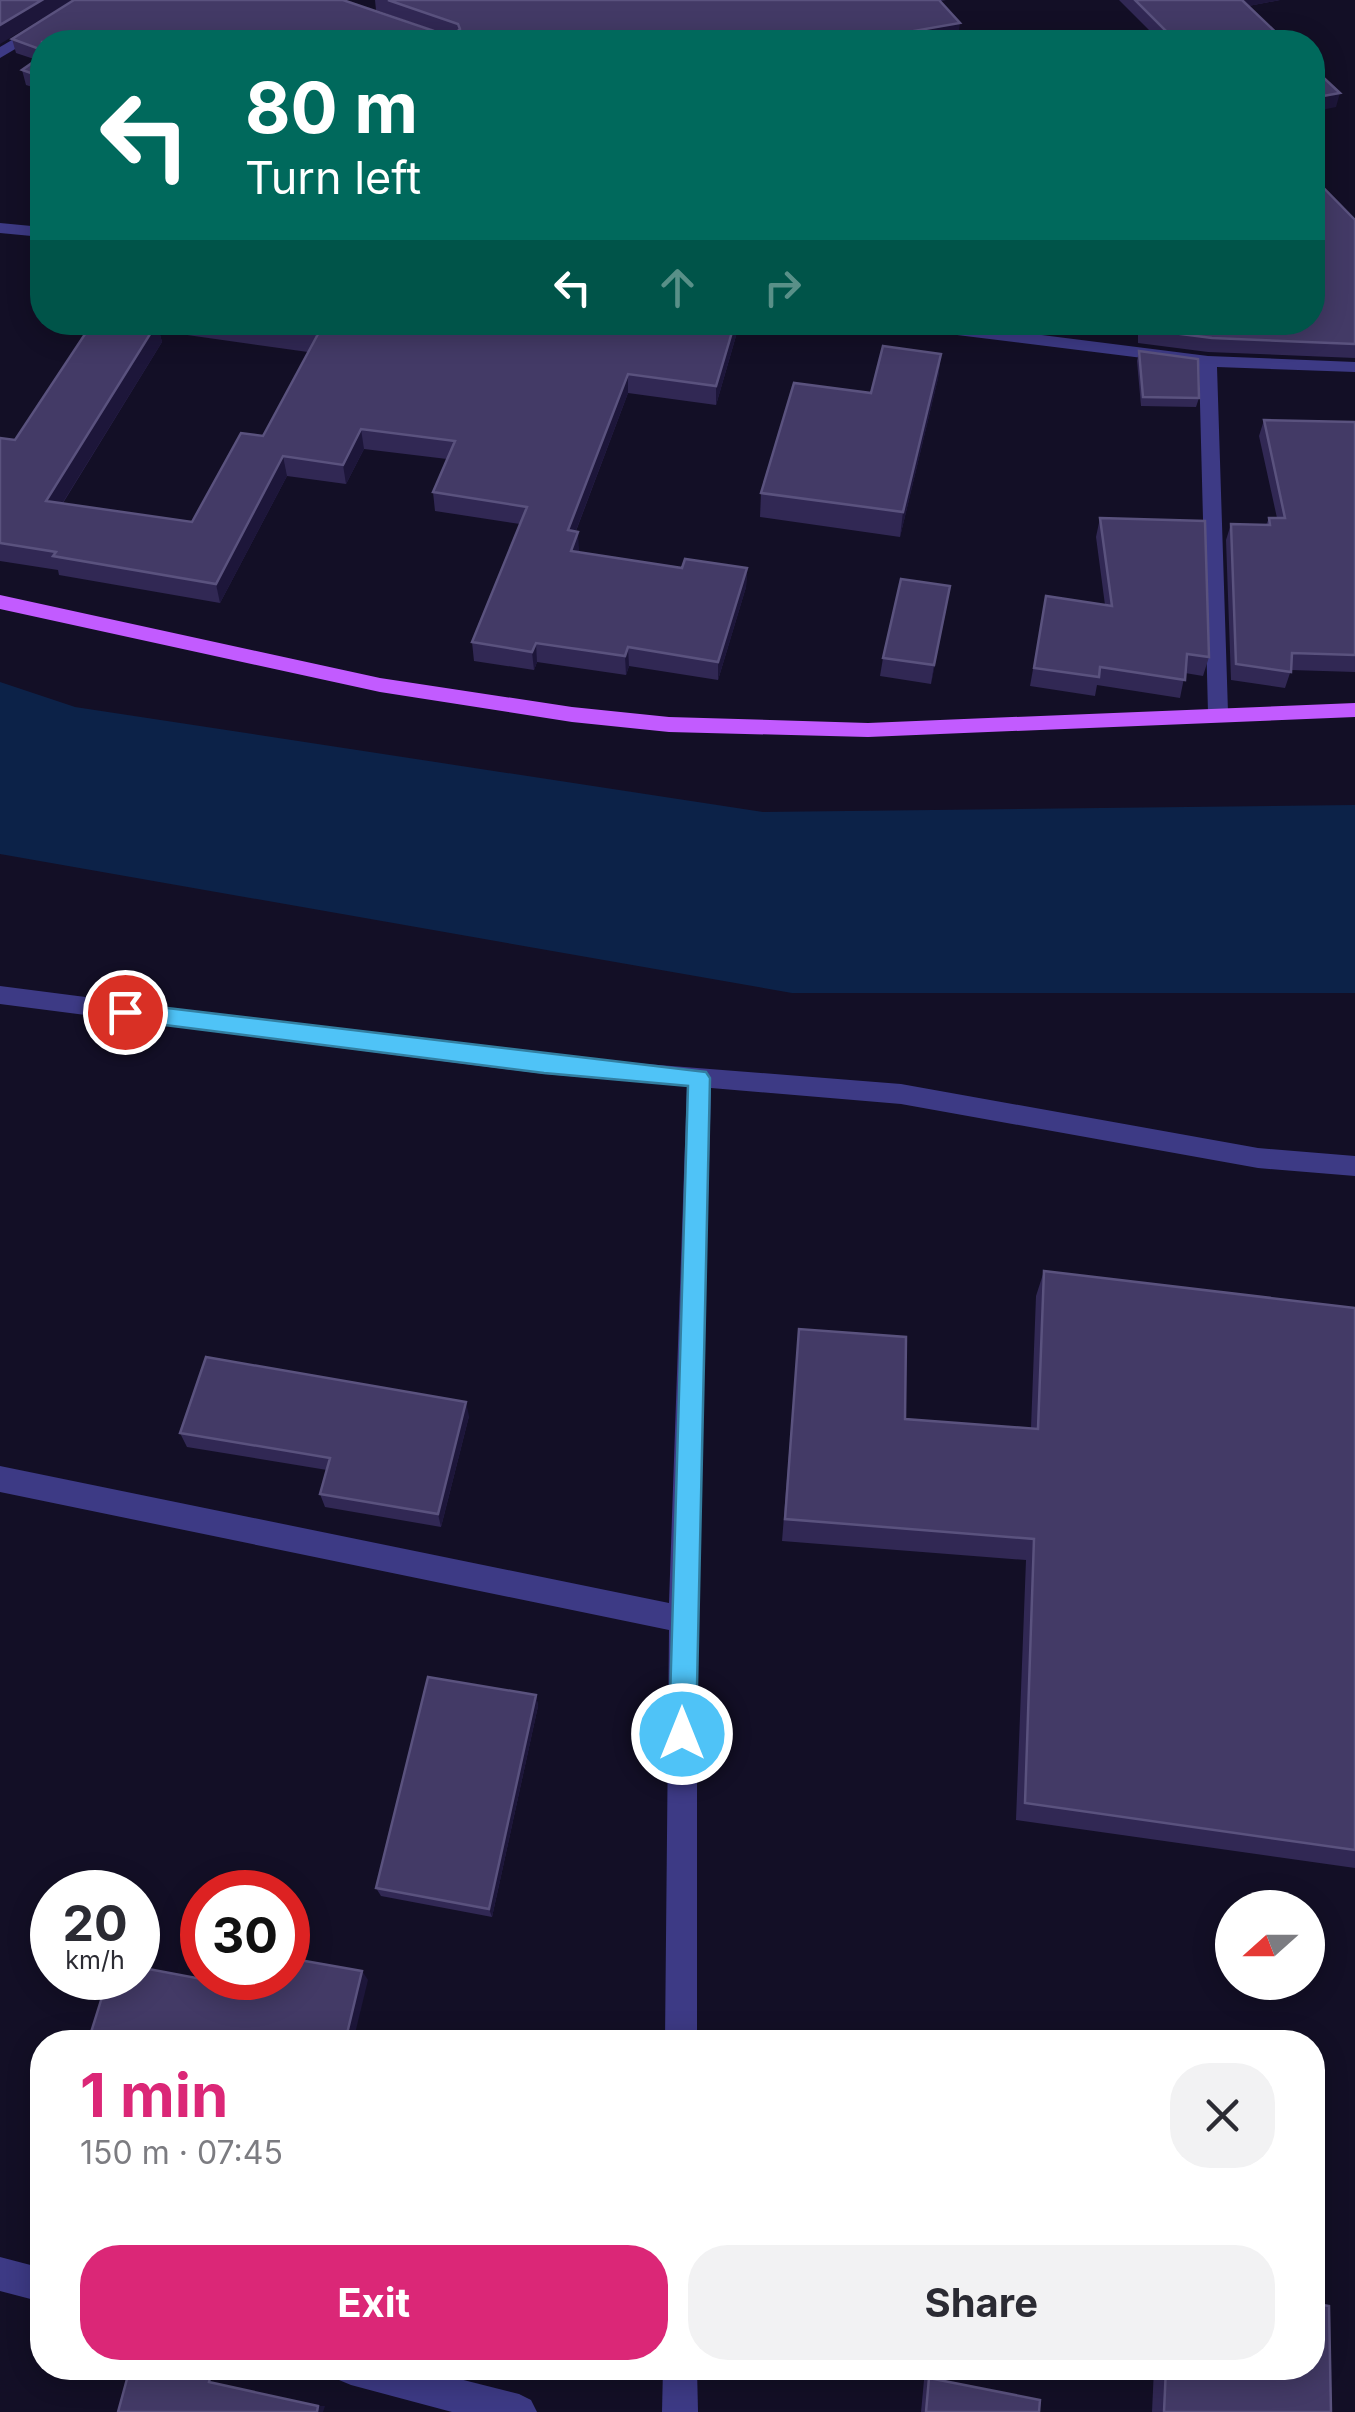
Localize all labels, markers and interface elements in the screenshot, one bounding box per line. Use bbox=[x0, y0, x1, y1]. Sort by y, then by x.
text: 80 m bbox=[245, 65, 418, 150]
icon: left bbox=[80, 70, 210, 200]
text: Turn left bbox=[245, 150, 421, 205]
icon: left bbox=[545, 260, 600, 315]
icon: ahead bbox=[650, 260, 705, 315]
icon: right bbox=[755, 260, 810, 315]
pin bbox=[83, 970, 168, 1055]
icon: arrive bbox=[98, 985, 153, 1040]
position arrow bbox=[630, 1682, 734, 1786]
speed limit sign: 30 bbox=[180, 1870, 310, 2000]
north arrow bbox=[1215, 1890, 1325, 2000]
map controls bbox=[1215, 1890, 1325, 2000]
text: 20 bbox=[62, 1893, 128, 1953]
text: km/h bbox=[65, 1945, 125, 1975]
text: 1 min bbox=[80, 2059, 228, 2131]
button: close bbox=[1170, 2063, 1275, 2168]
text: 150 m · 07:45 bbox=[80, 2133, 283, 2172]
button: Exit bbox=[80, 2245, 668, 2360]
button: Share bbox=[688, 2245, 1275, 2360]

